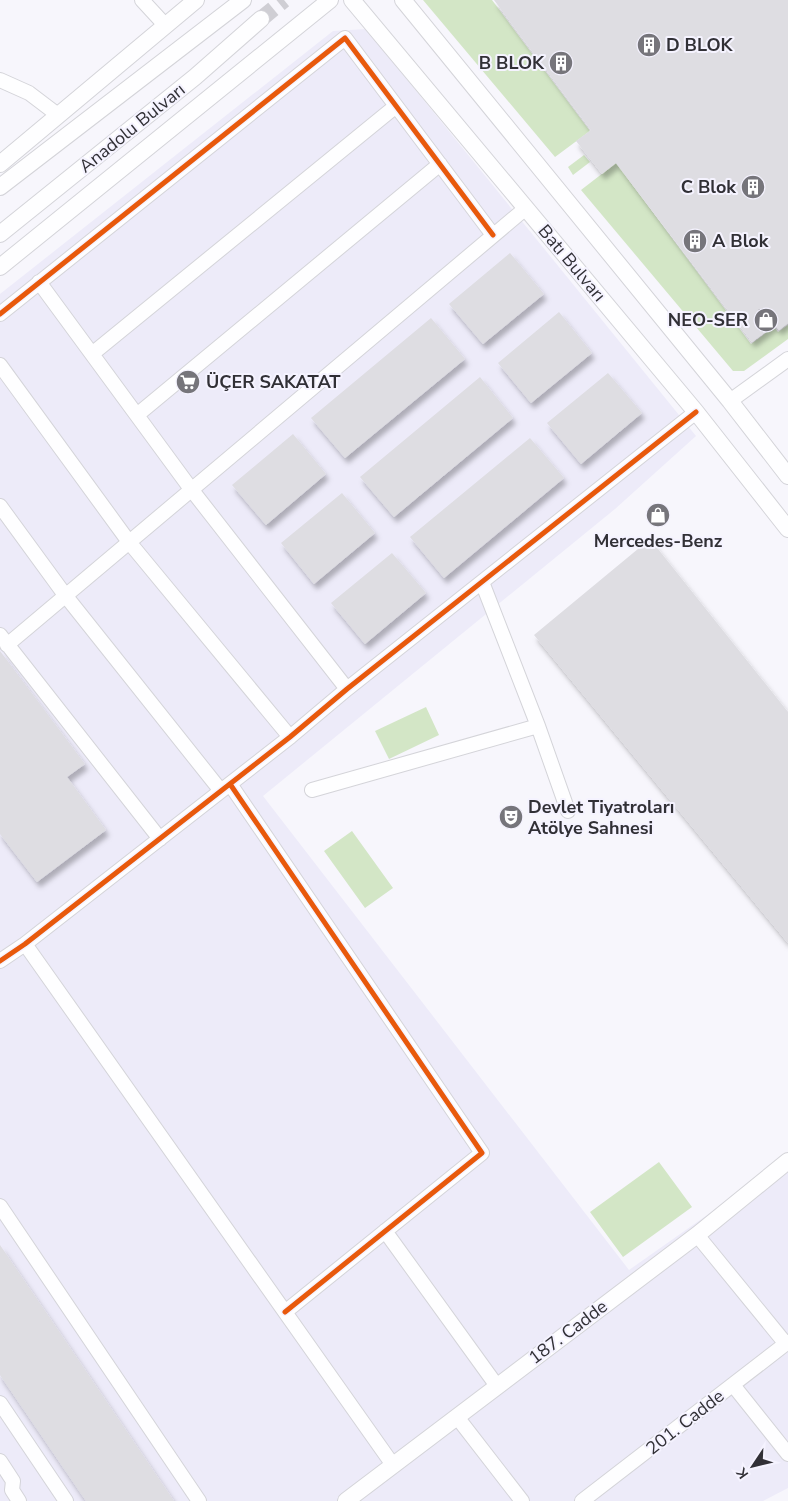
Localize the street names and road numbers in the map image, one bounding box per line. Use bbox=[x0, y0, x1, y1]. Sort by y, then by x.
street label: Anadolu Bulvarı bbox=[74, 78, 190, 178]
street label: Batı Bulvarı bbox=[533, 219, 611, 307]
street label: 187. Cadde bbox=[524, 1294, 612, 1370]
street label: 201. Cadde bbox=[641, 1384, 729, 1460]

